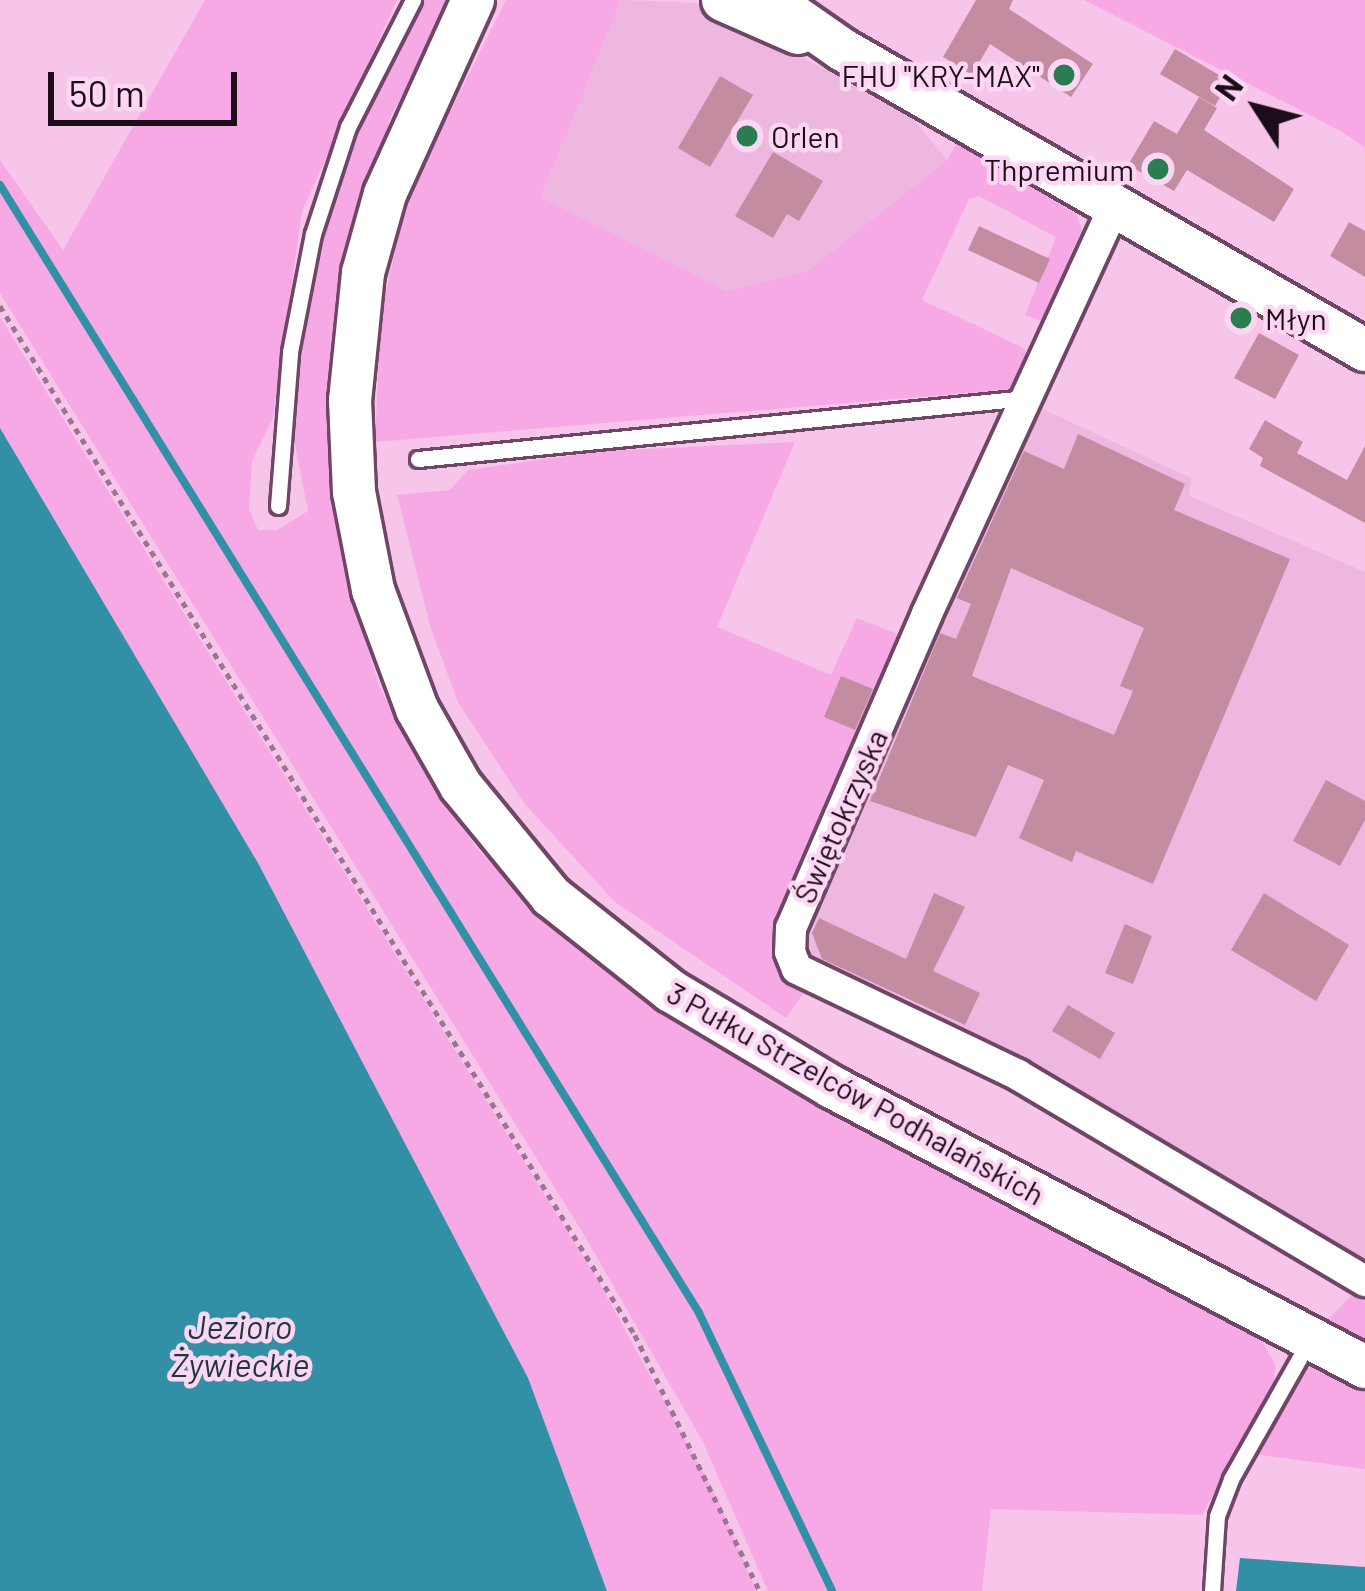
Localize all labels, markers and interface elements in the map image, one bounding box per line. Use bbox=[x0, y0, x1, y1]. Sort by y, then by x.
scale bar bbox=[54, 48, 243, 122]
north arrow bbox=[1197, 48, 1317, 168]
place label: FHU ''KRY-MAX'' bbox=[841, 57, 1040, 93]
marker: FHU ''KRY-MAX'' bbox=[1051, 62, 1077, 88]
text: N bbox=[1205, 66, 1251, 107]
text: 50 m bbox=[69, 71, 145, 114]
place label: Orlen bbox=[771, 118, 840, 154]
marker: Orlen bbox=[734, 123, 760, 149]
place label: Thpremium bbox=[984, 151, 1134, 187]
marker: Thpremium bbox=[1145, 156, 1171, 182]
place label: Młyn bbox=[1265, 300, 1327, 336]
marker: Młyn bbox=[1228, 305, 1254, 331]
street label: Świętokrzyska bbox=[786, 724, 894, 908]
street label: 3 Pułku Strzelców Podhalańskich bbox=[661, 974, 1051, 1212]
water label: Jezioro Żywieckie bbox=[171, 1307, 309, 1385]

